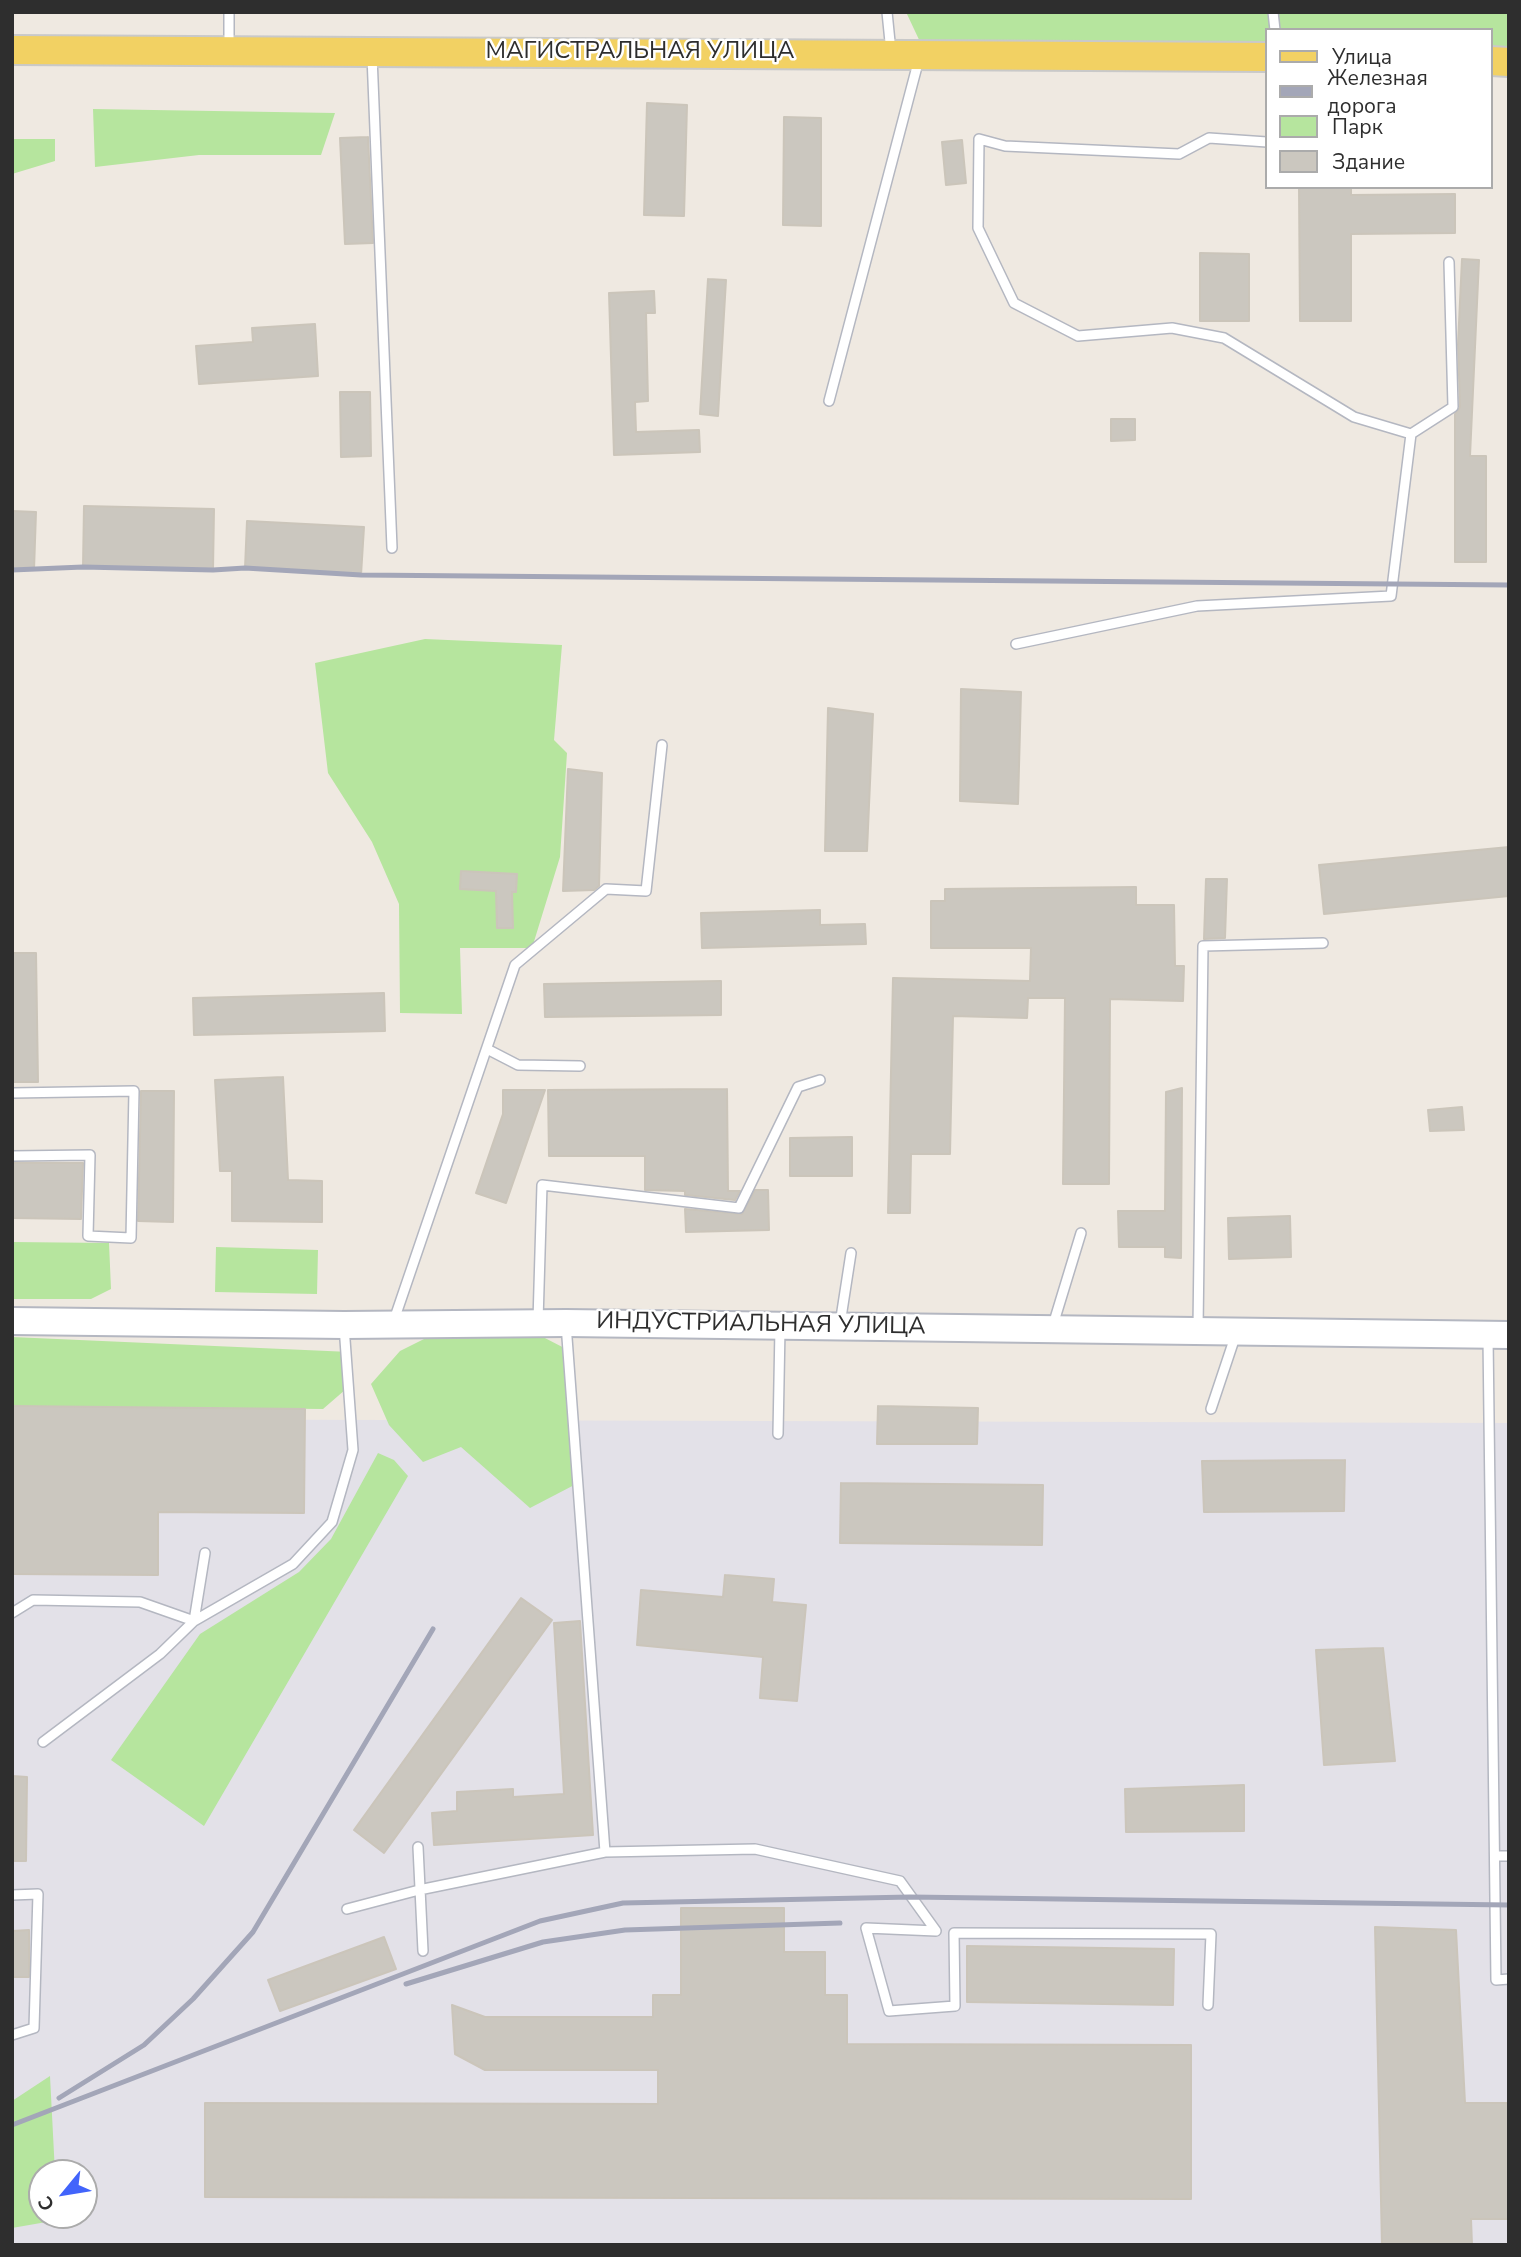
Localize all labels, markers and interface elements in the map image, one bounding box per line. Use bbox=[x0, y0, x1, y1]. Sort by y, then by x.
legend bbox=[1266, 28, 1493, 189]
street label: МАГИСТРАЛЬНАЯ УЛИЦА bbox=[485, 38, 795, 66]
text: Улица bbox=[1332, 43, 1392, 71]
text: Железная дорога bbox=[1327, 64, 1428, 120]
text: Парк bbox=[1332, 113, 1383, 141]
text: Здание bbox=[1332, 148, 1405, 176]
street label: ИНДУСТРИАЛЬНАЯ УЛИЦА bbox=[596, 1308, 926, 1342]
north arrow bbox=[28, 2159, 98, 2229]
text: С bbox=[32, 2191, 61, 2216]

